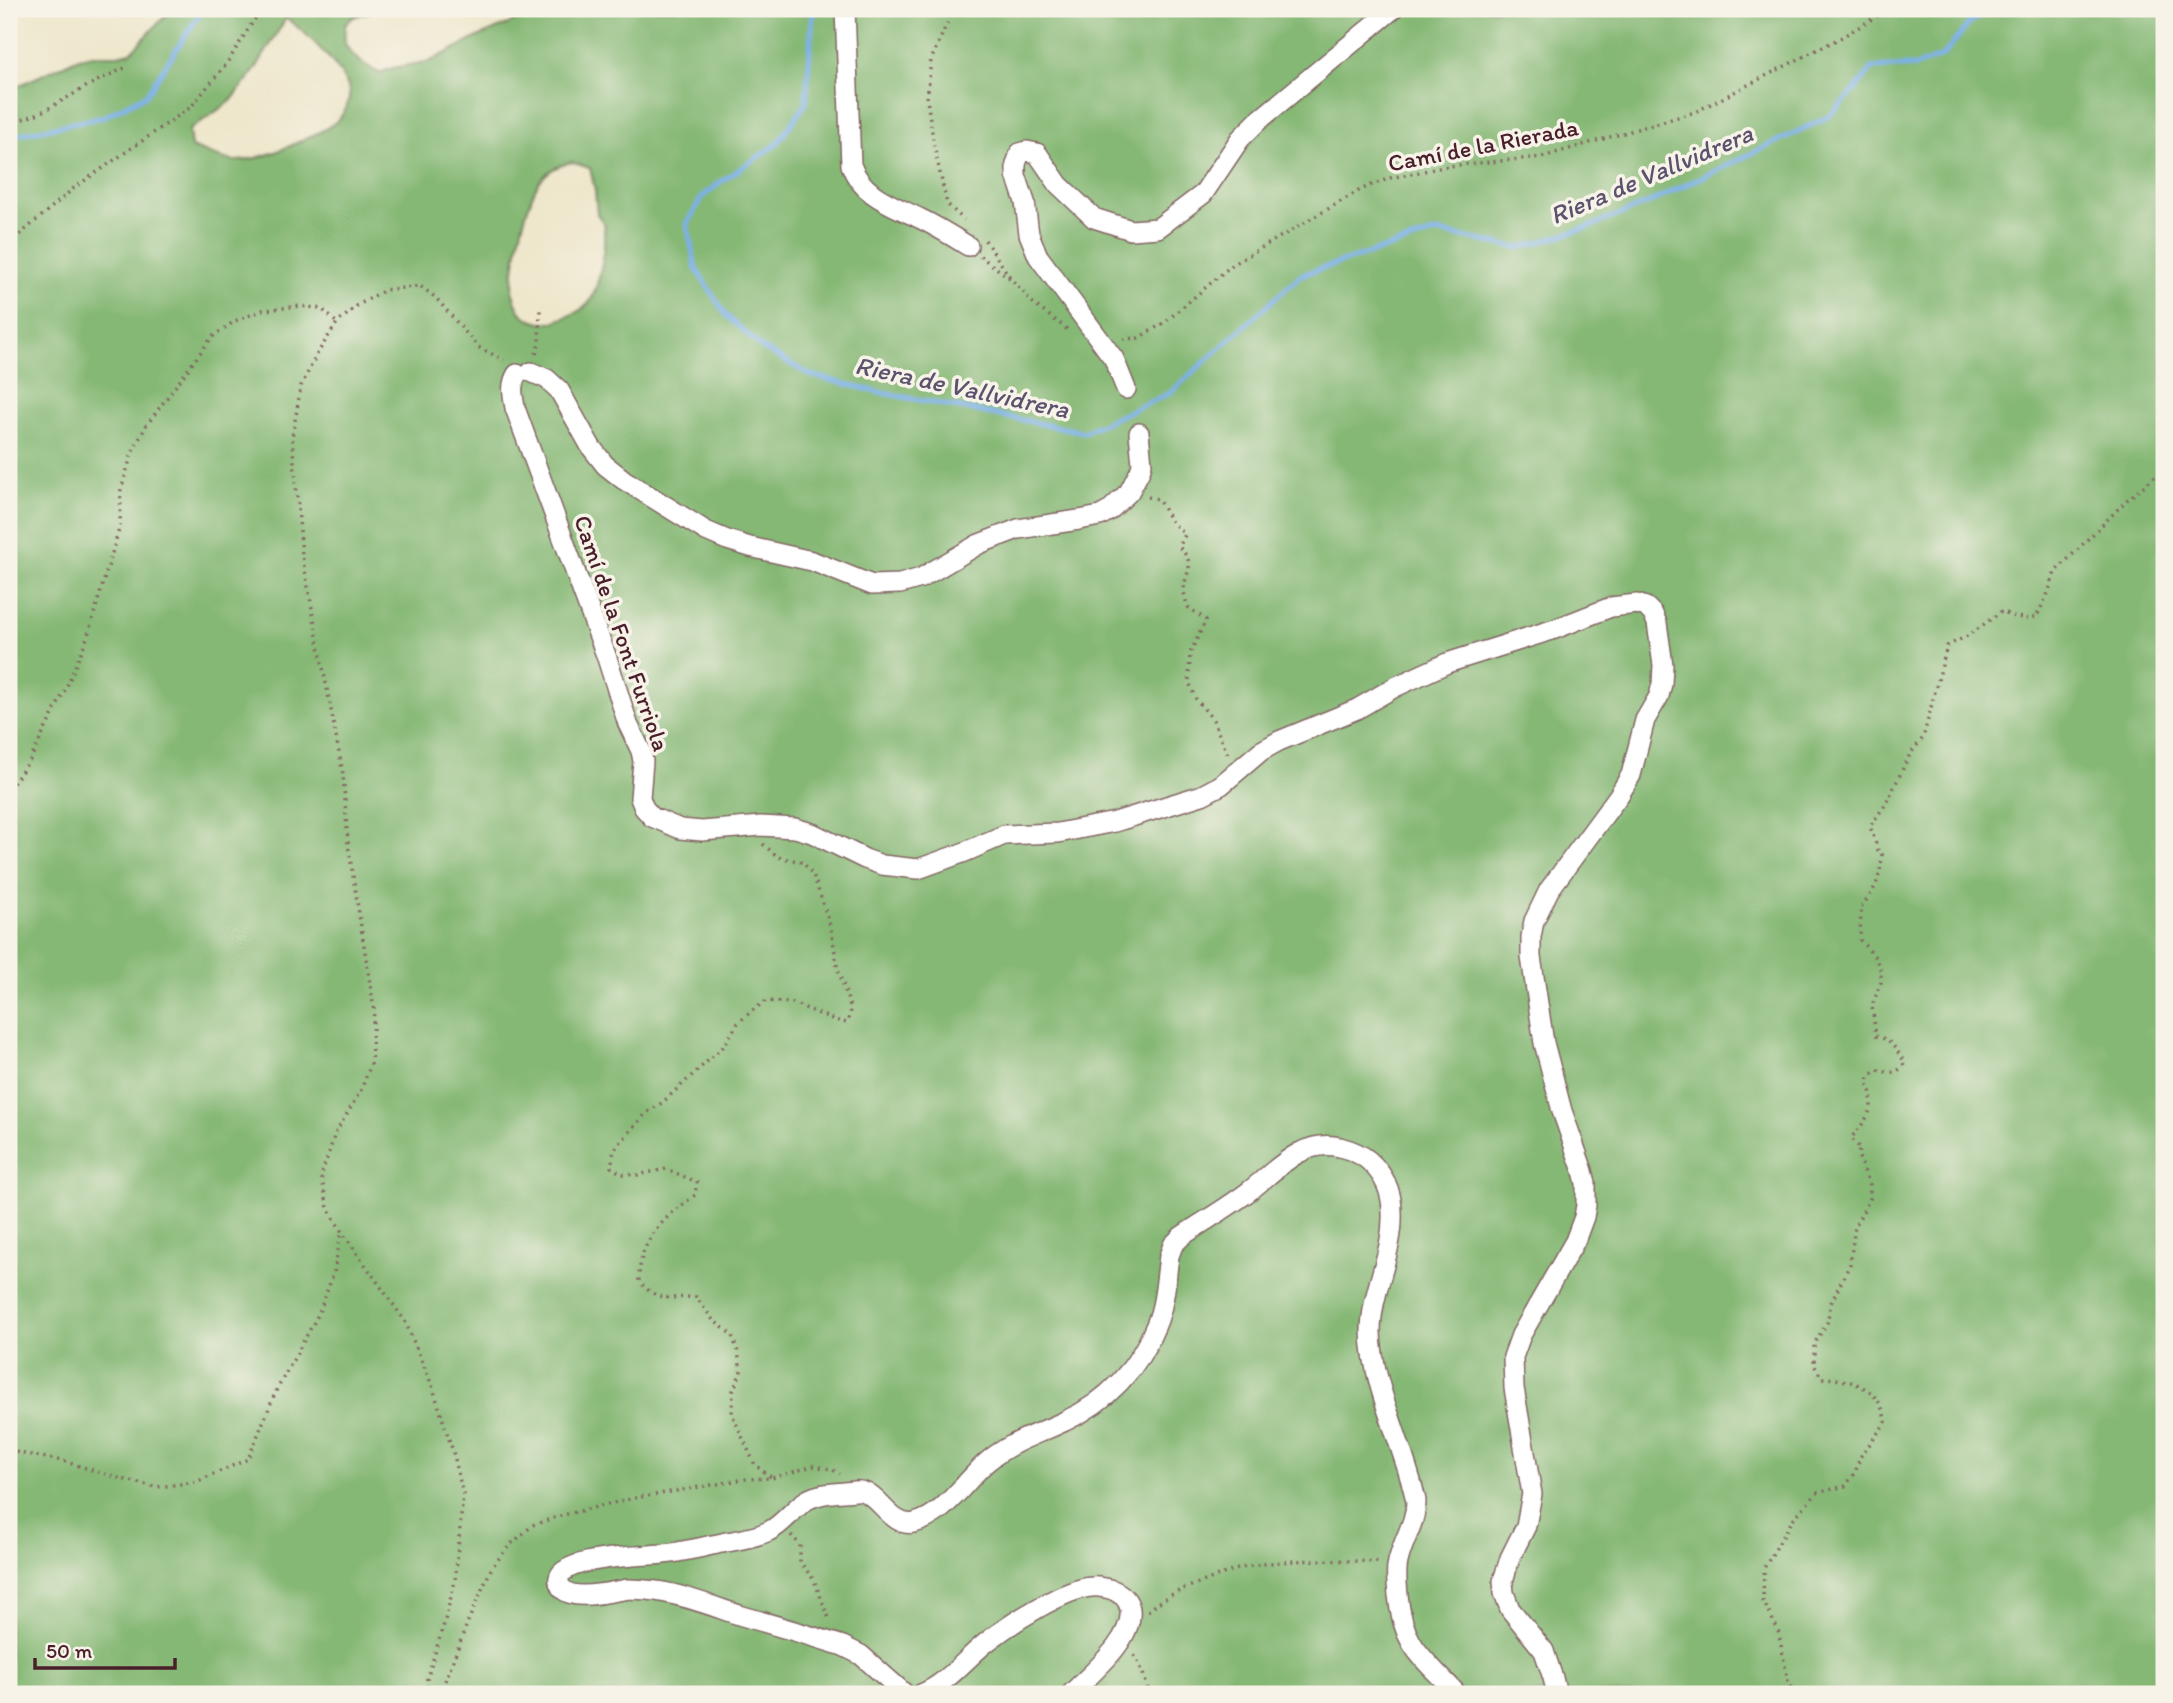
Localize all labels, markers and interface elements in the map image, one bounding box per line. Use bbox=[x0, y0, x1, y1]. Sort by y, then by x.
street label: Camí de la Rierada bbox=[1385, 112, 1581, 178]
water label: Riera de Vallvidrera bbox=[1545, 116, 1758, 231]
water label: Riera de Vallvidrera bbox=[852, 349, 1073, 426]
street label: Camí de la Font Furriola bbox=[568, 511, 676, 755]
scale bar bbox=[35, 1626, 175, 1670]
text: 50 m bbox=[46, 1638, 93, 1663]

